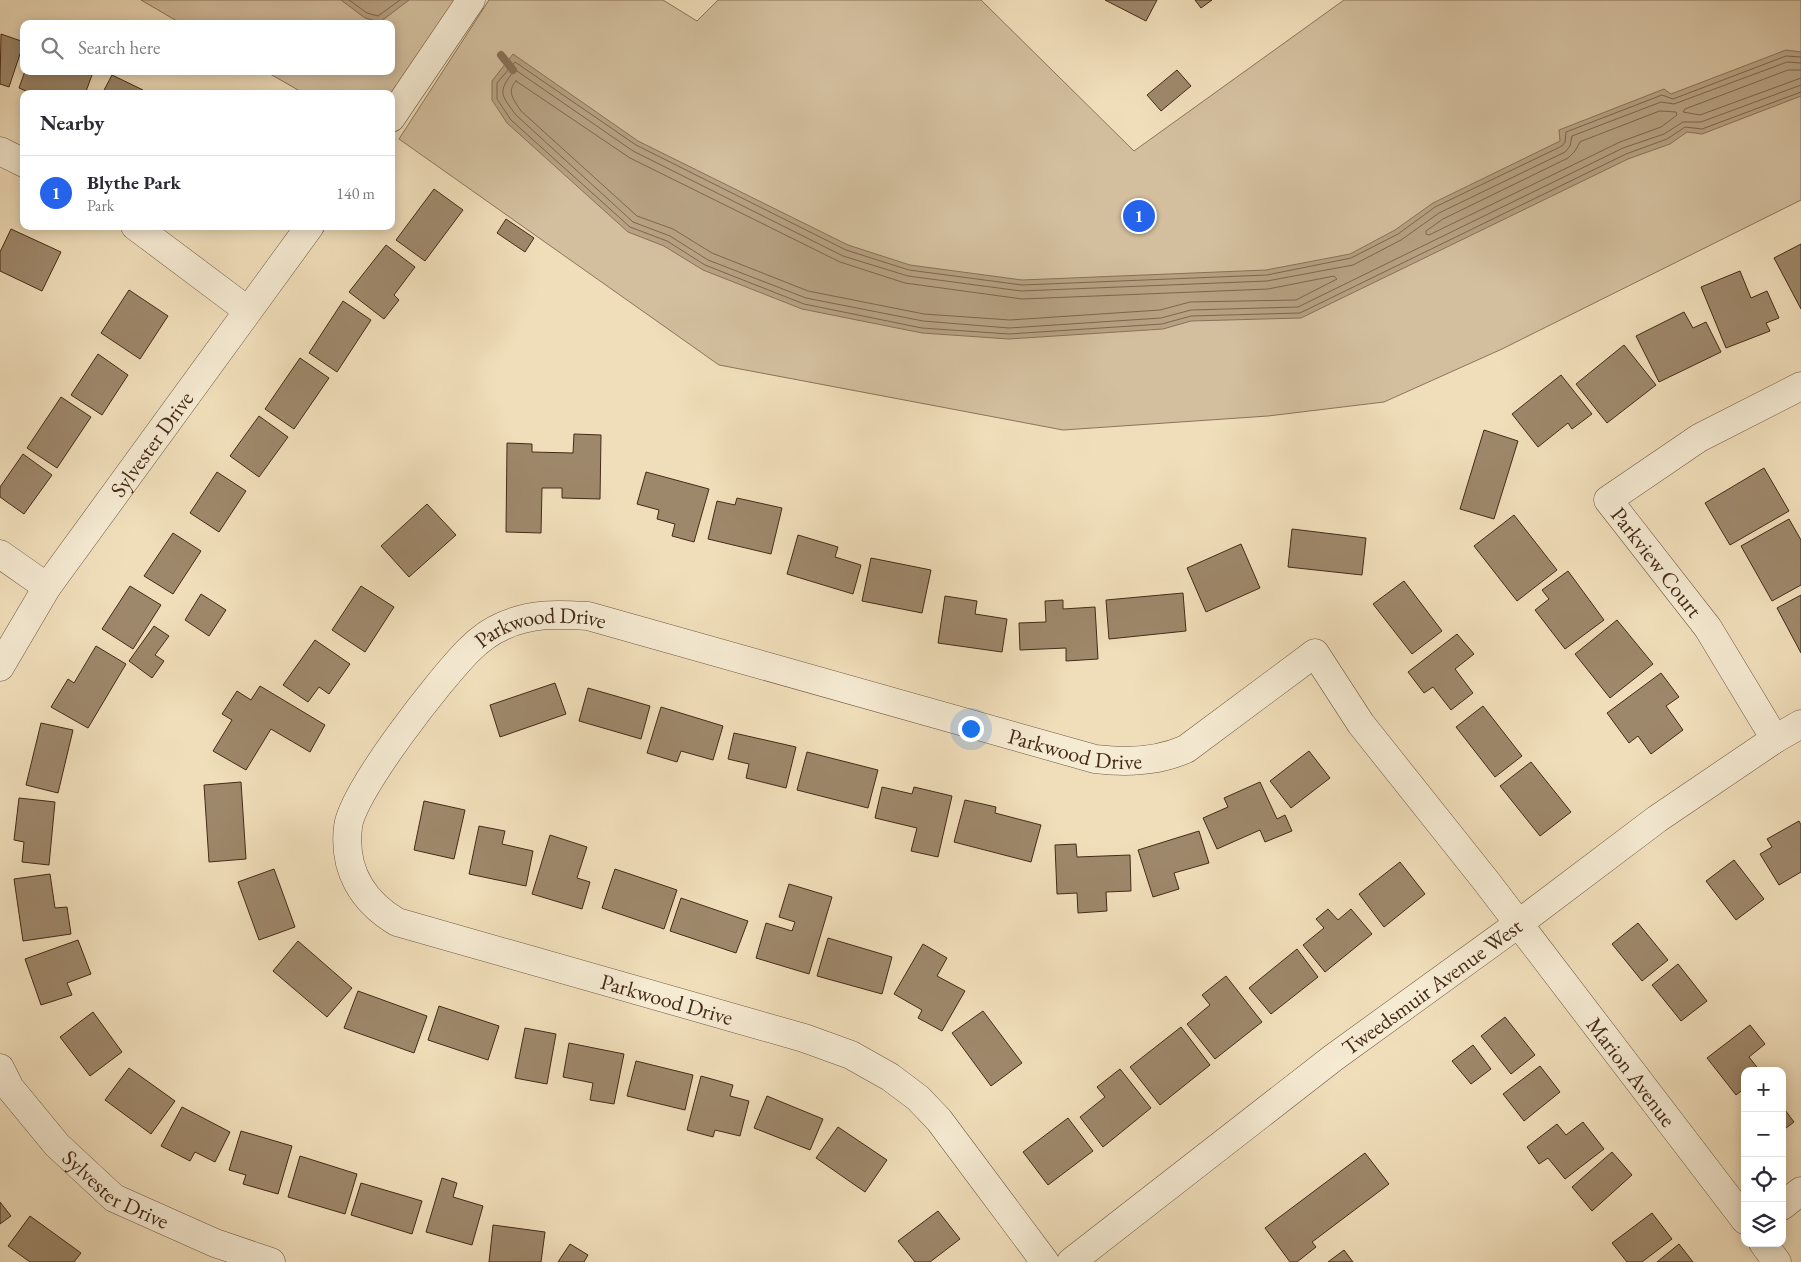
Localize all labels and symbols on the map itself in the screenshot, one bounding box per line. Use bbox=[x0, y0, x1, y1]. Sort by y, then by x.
pin: 1 bbox=[1123, 197, 1155, 235]
street label: Sylvester Drive bbox=[103, 385, 200, 503]
street label: Parkview Court bbox=[1604, 501, 1709, 624]
street label: Parkwood Drive bbox=[468, 601, 610, 655]
your location bbox=[958, 716, 984, 742]
street label: Parkwood Drive bbox=[1005, 721, 1143, 776]
street label: Tweedsmuir Avenue West bbox=[1336, 912, 1528, 1062]
street label: Parkwood Drive bbox=[597, 967, 737, 1032]
street label: Marion Avenue bbox=[1580, 1011, 1683, 1133]
street label: Sylvester Drive bbox=[56, 1143, 174, 1236]

